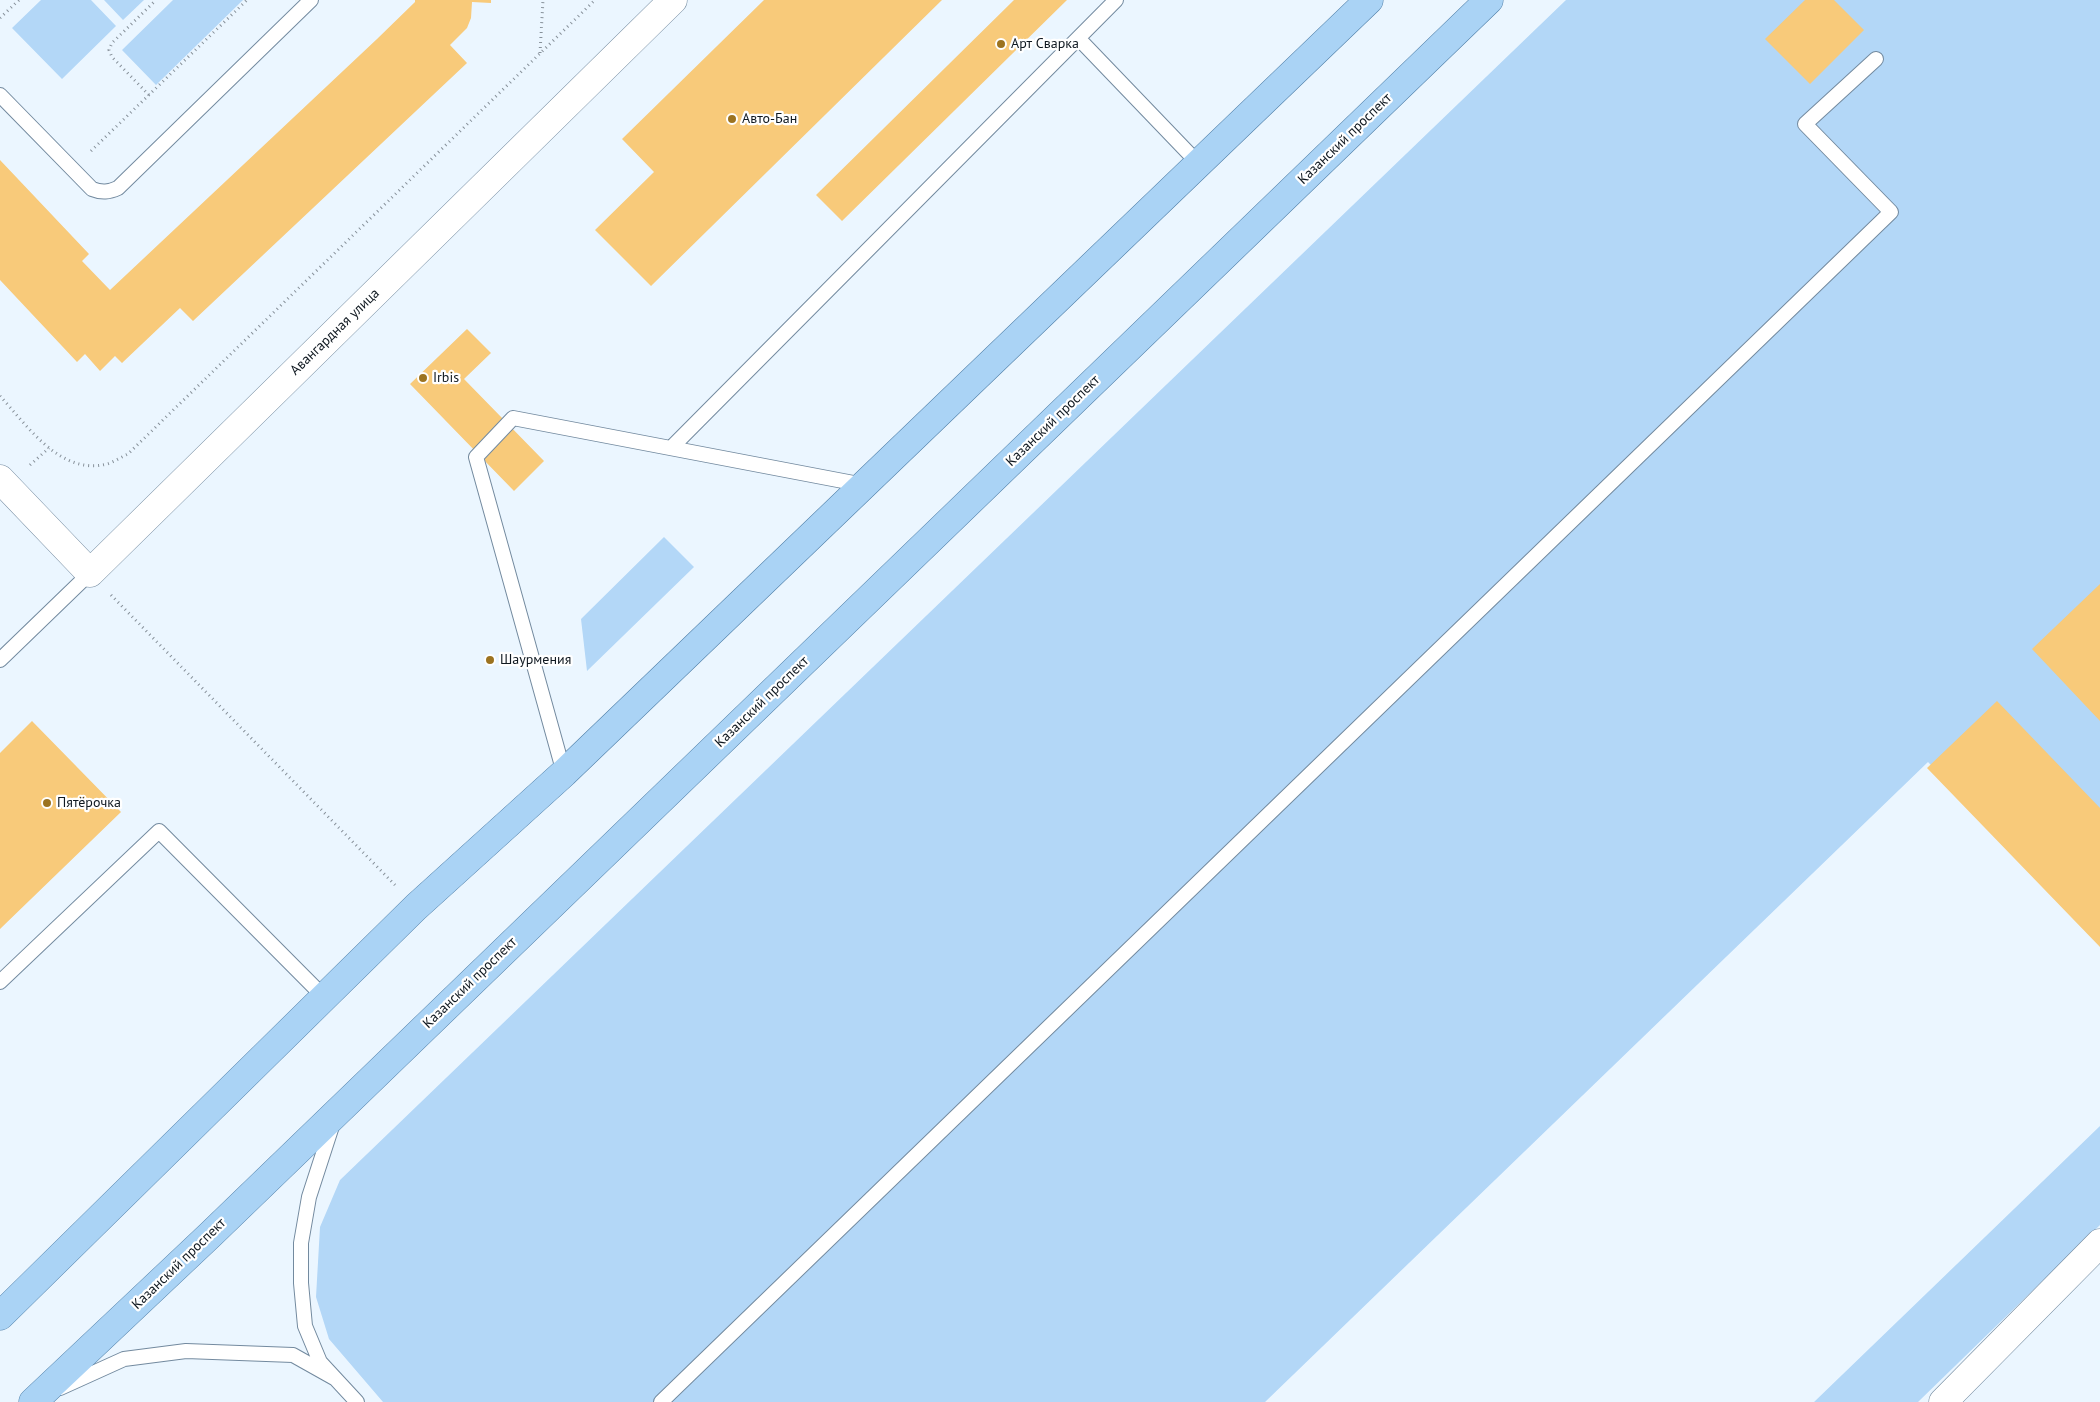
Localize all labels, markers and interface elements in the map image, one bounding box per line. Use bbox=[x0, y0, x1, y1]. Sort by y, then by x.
place label: Арт Сварка bbox=[1011, 36, 1079, 52]
marker: Арт Сварка bbox=[995, 38, 1007, 50]
street label: Казанский проспект bbox=[1295, 90, 1395, 188]
place label: Авто-Бан bbox=[742, 111, 797, 127]
marker: Авто-Бан bbox=[726, 113, 738, 125]
street label: Авангардная улица bbox=[287, 285, 383, 379]
place label: Irbis bbox=[433, 370, 459, 386]
marker: Irbis bbox=[417, 372, 429, 384]
street label: Казанский проспект bbox=[1003, 372, 1103, 470]
place label: Шаурмения bbox=[500, 652, 571, 668]
street label: Казанский проспект bbox=[712, 653, 812, 751]
marker: Шаурмения bbox=[484, 654, 496, 666]
place label: Пятёрочка bbox=[57, 795, 121, 811]
marker: Пятёрочка bbox=[41, 797, 53, 809]
street label: Казанский проспект bbox=[420, 934, 520, 1032]
street label: Казанский проспект bbox=[129, 1215, 229, 1313]

